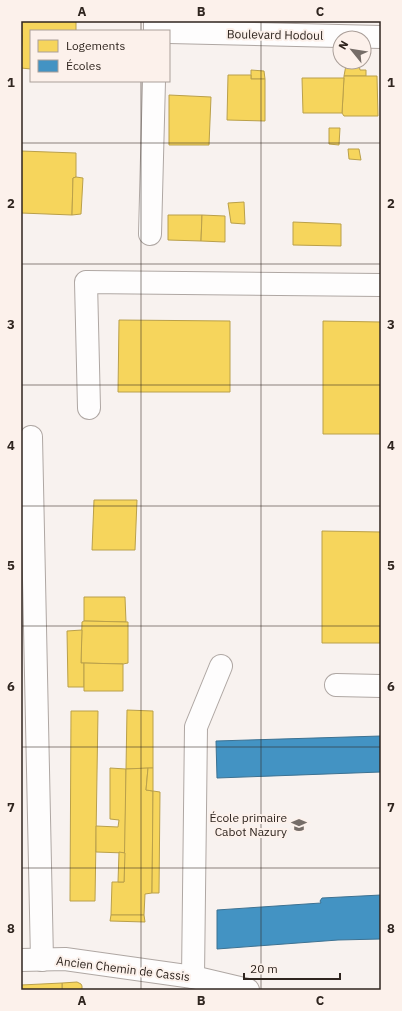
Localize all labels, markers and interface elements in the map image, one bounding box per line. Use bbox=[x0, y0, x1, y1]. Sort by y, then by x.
text: A bbox=[78, 3, 87, 20]
text: B bbox=[197, 3, 206, 20]
text: C bbox=[316, 3, 325, 20]
street label: Boulevard Hodoul bbox=[227, 26, 323, 43]
legend bbox=[30, 30, 170, 82]
north arrow bbox=[332, 30, 372, 70]
text: Logements bbox=[66, 38, 126, 53]
text: N bbox=[335, 38, 351, 52]
text: Écoles bbox=[66, 58, 101, 73]
text: 1 bbox=[7, 74, 15, 91]
text: 1 bbox=[387, 74, 395, 91]
text: 2 bbox=[7, 195, 15, 212]
text: 2 bbox=[387, 195, 395, 212]
text: 3 bbox=[7, 316, 15, 333]
text: 3 bbox=[387, 316, 395, 333]
text: 4 bbox=[7, 437, 15, 454]
text: 4 bbox=[387, 437, 395, 454]
text: 5 bbox=[7, 557, 15, 574]
text: 5 bbox=[387, 557, 395, 574]
text: 6 bbox=[7, 678, 15, 695]
text: 6 bbox=[387, 678, 395, 695]
text: 7 bbox=[7, 799, 15, 816]
text: 7 bbox=[387, 799, 395, 816]
place label: École primaire Cabot Nazury bbox=[210, 810, 287, 839]
school or university icon: École primaire Cabot Nazury bbox=[290, 816, 308, 834]
text: 8 bbox=[7, 920, 15, 937]
text: 8 bbox=[387, 920, 395, 937]
street label: Ancien Chemin de Cassis bbox=[55, 953, 191, 984]
scale bar bbox=[244, 955, 340, 981]
text: 20 m bbox=[250, 961, 278, 976]
text: A bbox=[78, 992, 87, 1009]
text: B bbox=[197, 992, 206, 1009]
text: C bbox=[316, 992, 325, 1009]

